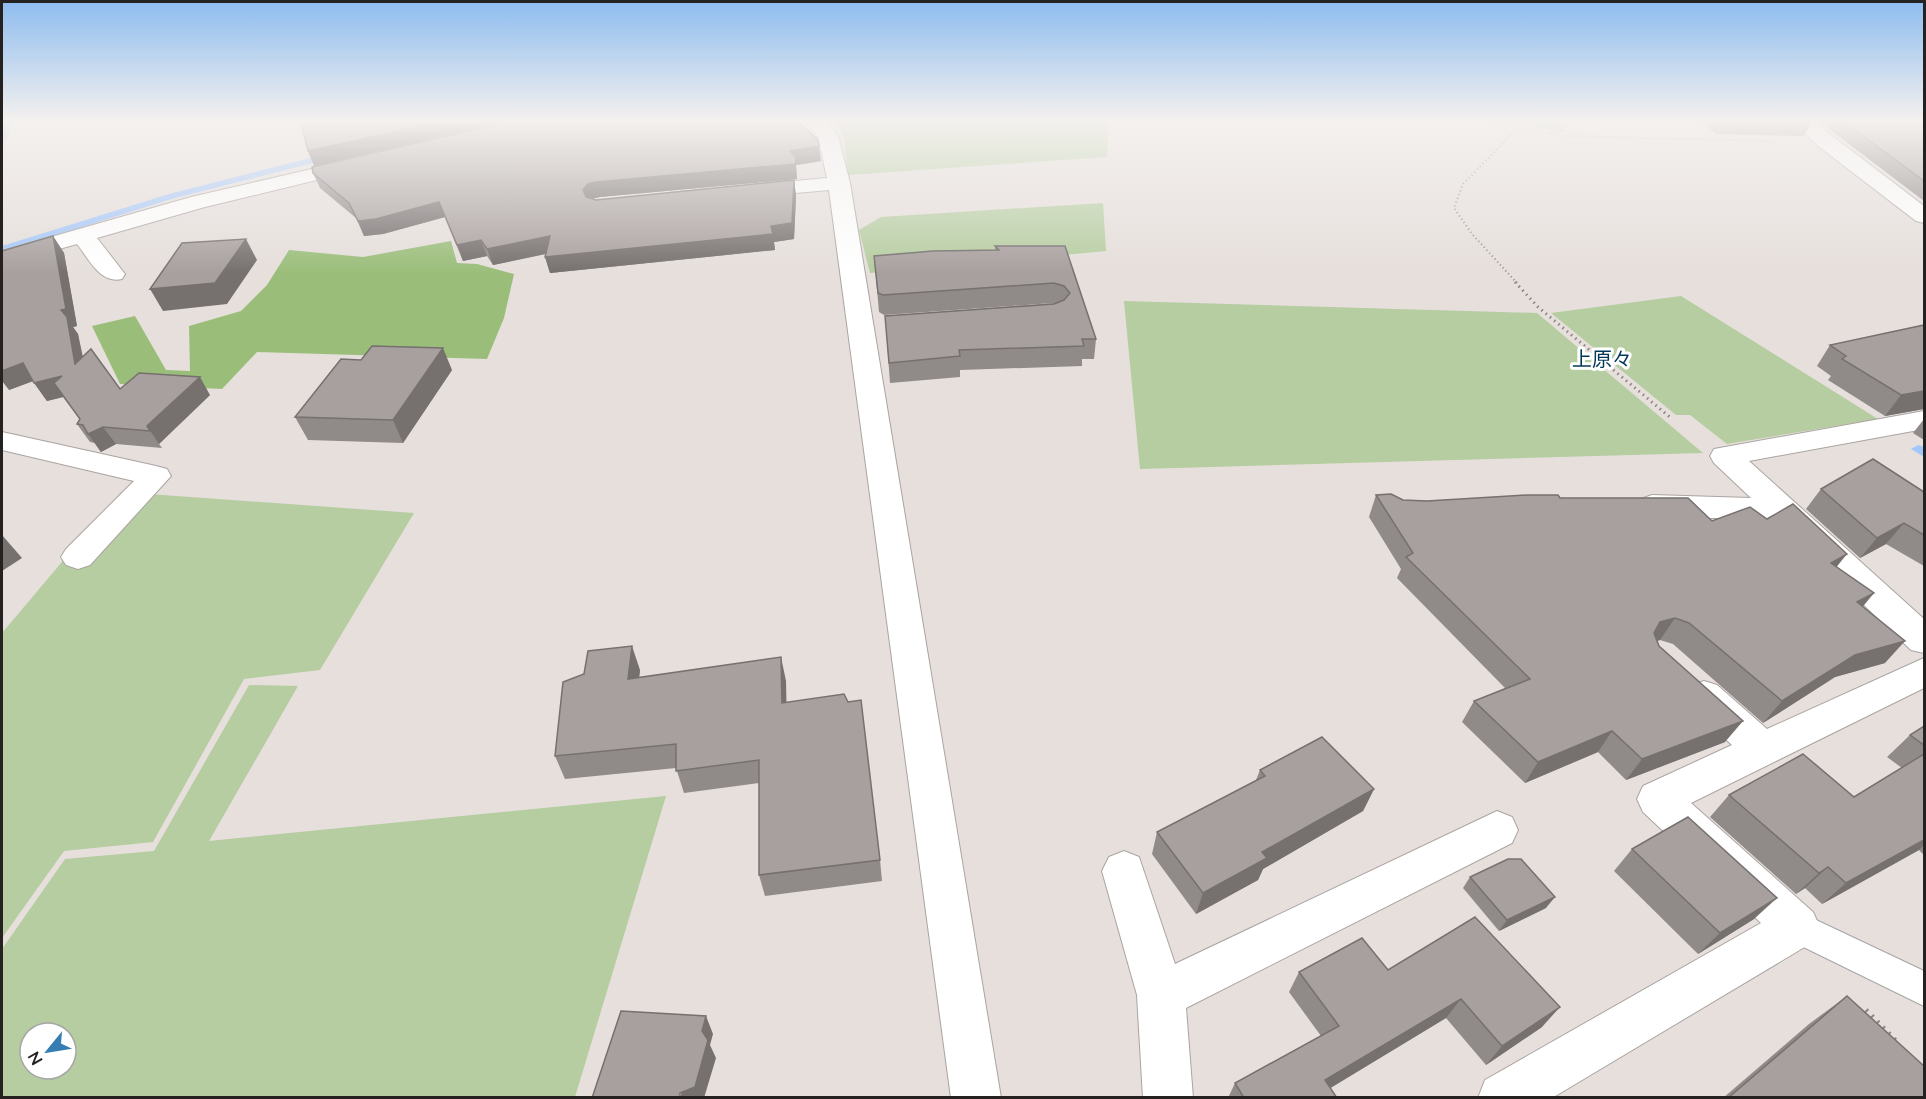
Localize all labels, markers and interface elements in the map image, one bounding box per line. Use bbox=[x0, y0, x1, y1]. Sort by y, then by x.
district label: 上原々 bbox=[1572, 346, 1632, 370]
north arrow bbox=[18, 1021, 78, 1081]
text: N bbox=[23, 1049, 46, 1069]

